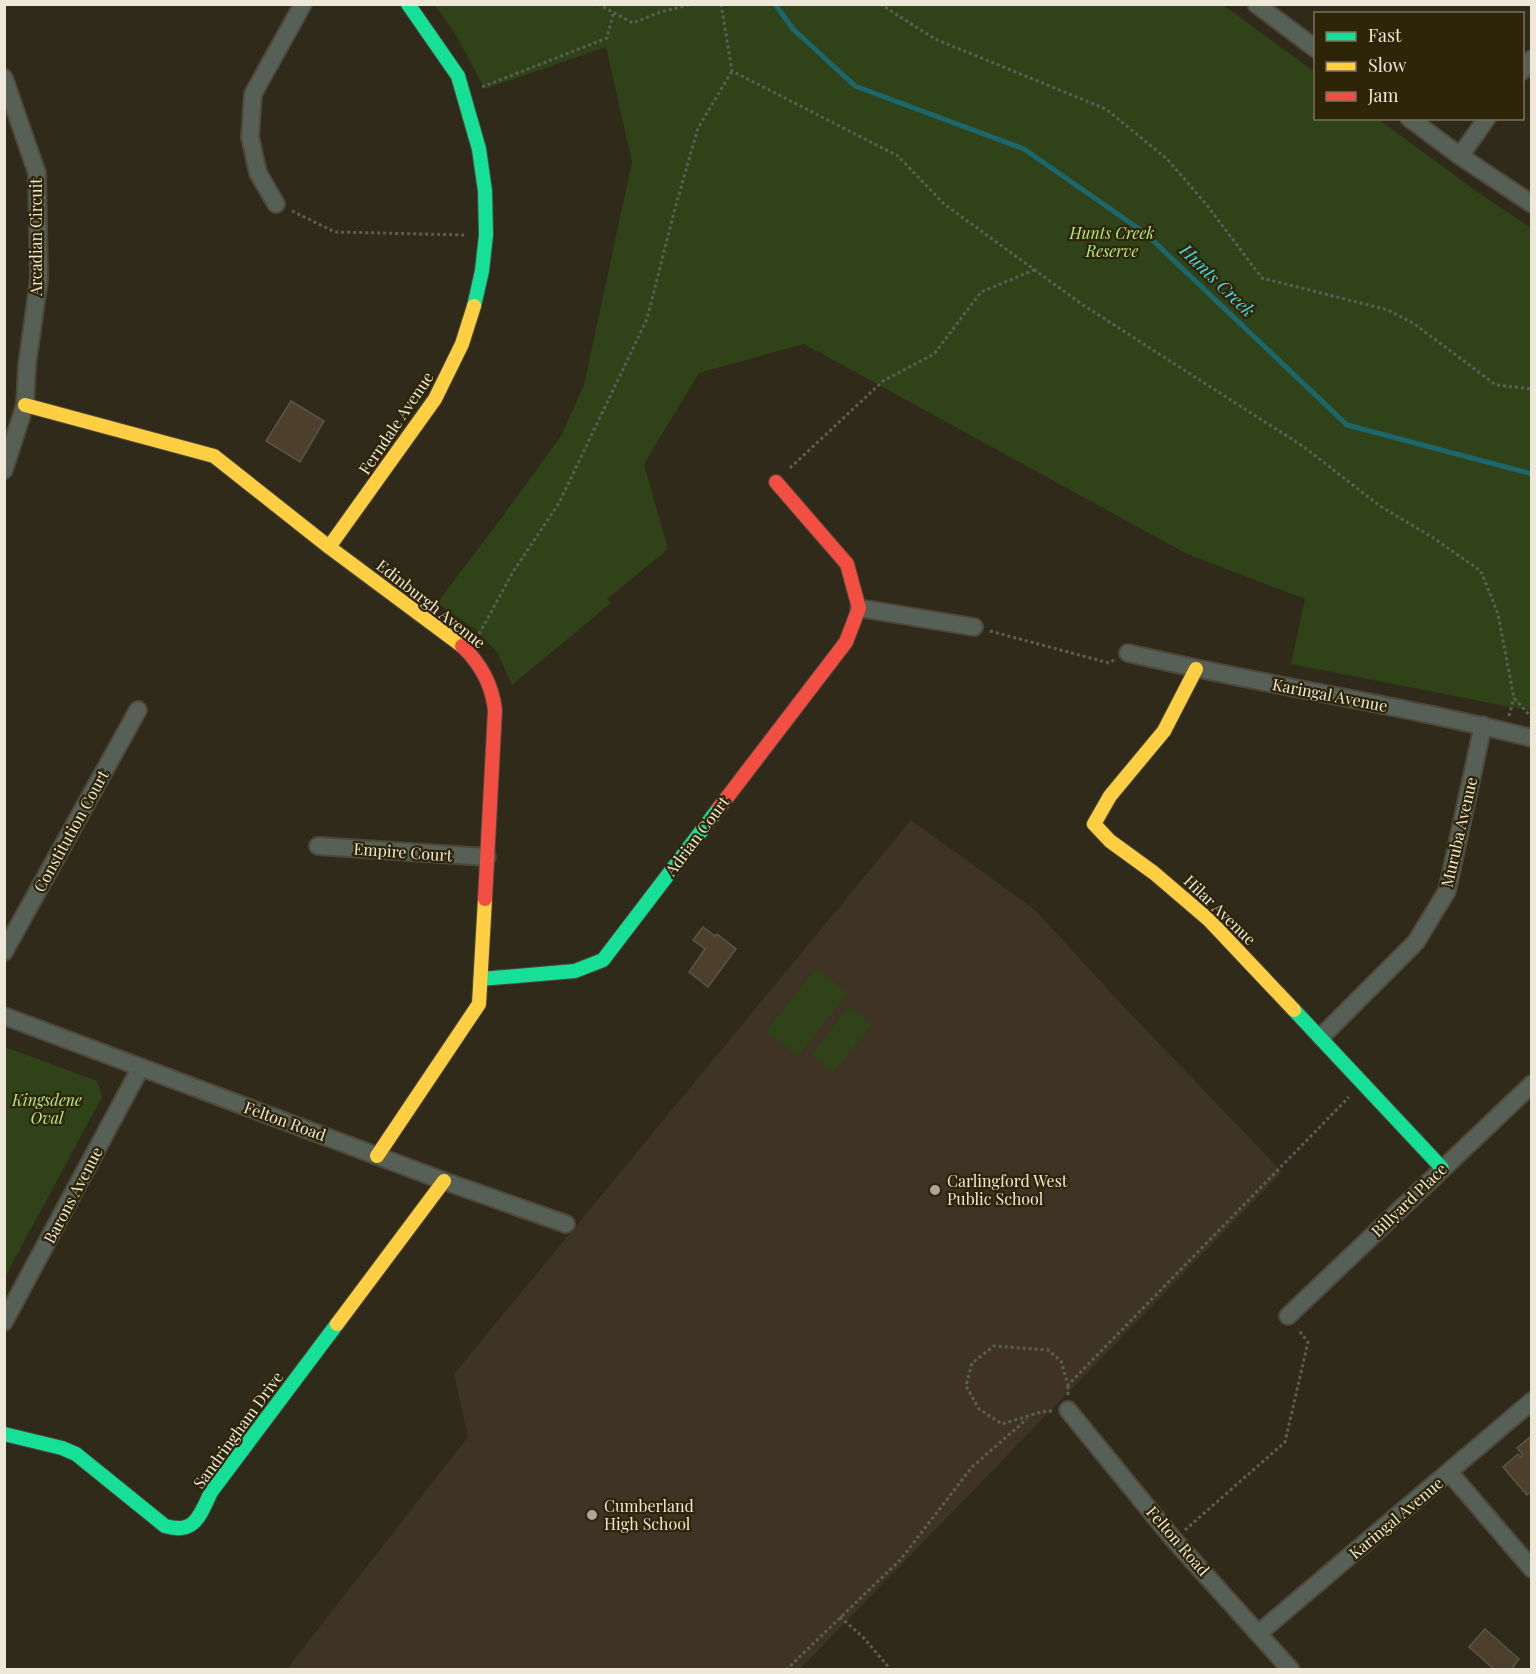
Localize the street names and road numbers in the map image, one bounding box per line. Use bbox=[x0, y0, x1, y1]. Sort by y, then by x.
street label: Arcadian Circuit bbox=[25, 178, 46, 297]
street label: Ferndale Avenue bbox=[353, 367, 438, 478]
street label: Edinburgh Avenue bbox=[373, 554, 490, 653]
street label: Karingal Avenue bbox=[1271, 673, 1389, 716]
street label: Constitution Court bbox=[28, 766, 113, 895]
street label: Muruba Avenue bbox=[1436, 775, 1481, 889]
street label: Adrian Court bbox=[659, 791, 734, 881]
street label: Empire Court bbox=[353, 838, 453, 865]
street label: Hilar Avenue bbox=[1180, 870, 1261, 949]
street label: Felton Road bbox=[241, 1096, 329, 1145]
street label: Barons Avenue bbox=[38, 1143, 107, 1247]
street label: Billyard Place bbox=[1366, 1158, 1451, 1241]
street label: Sandringham Drive bbox=[188, 1367, 287, 1492]
street label: Karingal Avenue bbox=[1344, 1472, 1447, 1563]
street label: Felton Road bbox=[1142, 1501, 1214, 1580]

